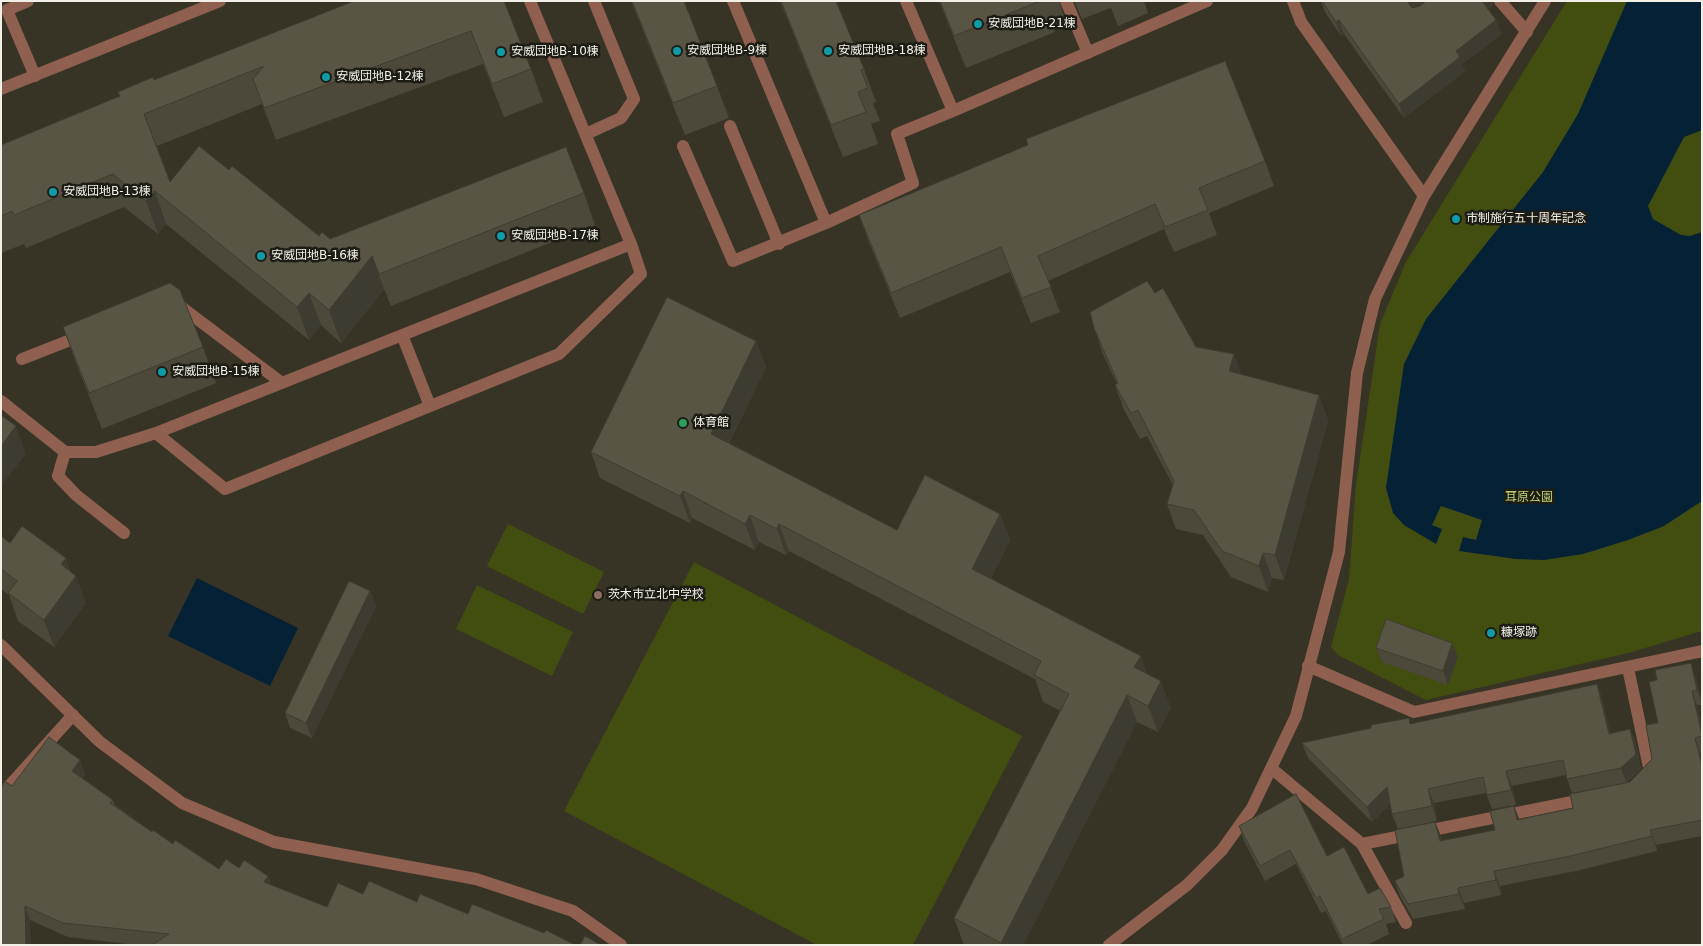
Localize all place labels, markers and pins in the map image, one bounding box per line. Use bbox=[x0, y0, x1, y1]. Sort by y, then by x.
place label: 安威団地B-21棟 bbox=[988, 17, 1076, 31]
marker: 安威団地B-21棟 bbox=[972, 18, 984, 30]
place label: 安威団地B-9棟 bbox=[687, 44, 767, 58]
place label: 安威団地B-18棟 bbox=[838, 44, 926, 58]
place label: 安威団地B-10棟 bbox=[511, 45, 599, 59]
marker: 安威団地B-9棟 bbox=[671, 45, 683, 57]
marker: 安威団地B-18棟 bbox=[822, 45, 834, 57]
marker: 安威団地B-10棟 bbox=[495, 46, 507, 58]
place label: 安威団地B-12棟 bbox=[336, 70, 424, 84]
marker: 安威団地B-12棟 bbox=[320, 71, 332, 83]
place label: 安威団地B-13棟 bbox=[63, 185, 151, 199]
marker: 安威団地B-13棟 bbox=[47, 186, 59, 198]
place label: 市制施行五十周年記念 bbox=[1466, 212, 1586, 226]
marker: 市制施行五十周年記念 bbox=[1450, 213, 1462, 225]
place label: 安威団地B-17棟 bbox=[511, 229, 599, 243]
marker: 安威団地B-17棟 bbox=[495, 230, 507, 242]
place label: 安威団地B-16棟 bbox=[271, 249, 359, 263]
marker: 安威団地B-16棟 bbox=[255, 250, 267, 262]
place label: 安威団地B-15棟 bbox=[172, 365, 260, 379]
marker: 安威団地B-15棟 bbox=[156, 366, 168, 378]
place label: 体育館 bbox=[693, 416, 729, 430]
marker: 体育館 bbox=[677, 417, 689, 429]
place label: 茨木市立北中学校 bbox=[608, 588, 704, 602]
marker: 茨木市立北中学校 bbox=[592, 589, 604, 601]
place label: 糠塚跡 bbox=[1501, 626, 1537, 640]
marker: 糠塚跡 bbox=[1485, 627, 1497, 639]

